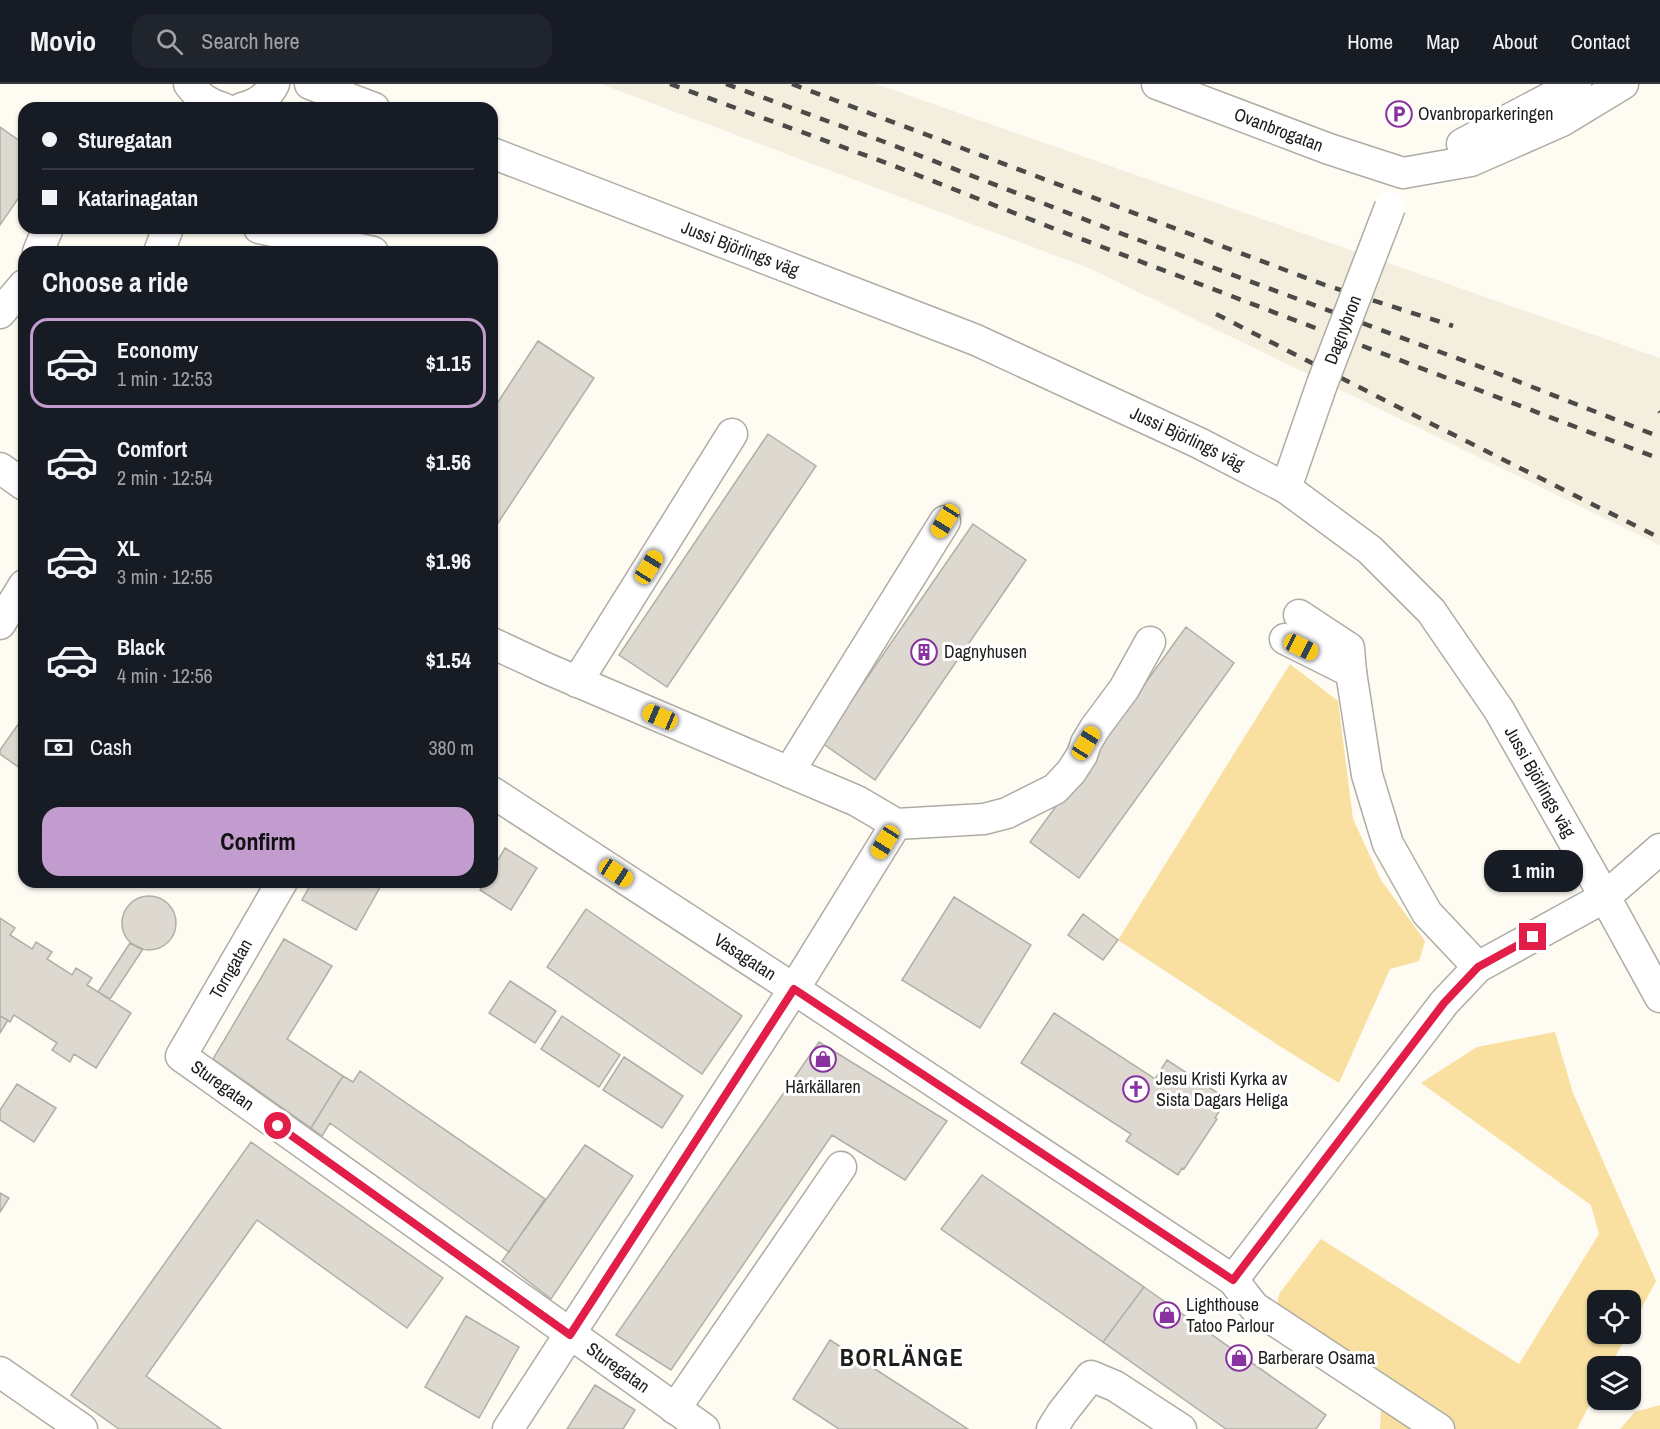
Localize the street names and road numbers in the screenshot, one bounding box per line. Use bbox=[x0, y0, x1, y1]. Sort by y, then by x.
street label: Ovanbrogatan bbox=[1231, 101, 1327, 158]
street label: Jussi Björlings väg bbox=[678, 214, 803, 283]
street label: Dagnybron bbox=[1318, 291, 1367, 368]
street label: Jussi Björlings väg bbox=[1126, 400, 1250, 477]
street label: Jussi Björlings väg bbox=[1499, 722, 1582, 843]
street label: Vasagatan bbox=[709, 927, 781, 986]
street label: Torngatan bbox=[203, 934, 258, 1003]
street label: Sturegatan bbox=[186, 1054, 259, 1116]
street label: Sturegatan bbox=[582, 1336, 655, 1398]

